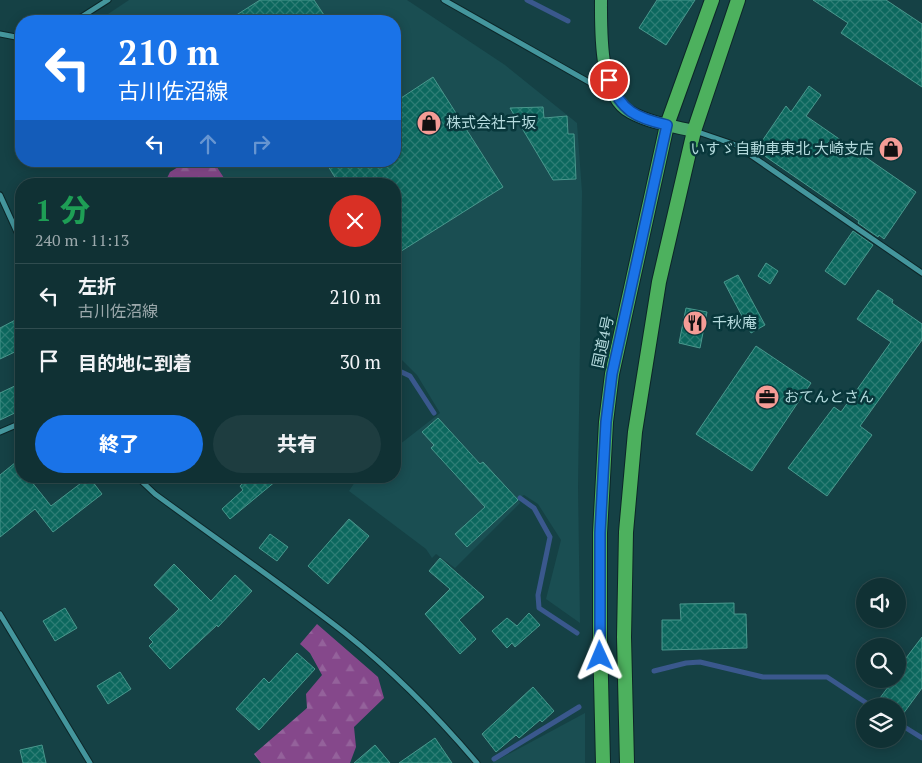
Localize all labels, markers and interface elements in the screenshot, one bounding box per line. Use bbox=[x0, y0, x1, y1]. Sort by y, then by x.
text: 210 m bbox=[118, 29, 219, 75]
icon: left bbox=[35, 35, 100, 100]
pin bbox=[588, 59, 630, 101]
icon: arrive bbox=[595, 66, 623, 94]
text: 古川佐沼線 bbox=[118, 76, 228, 105]
shop icon: 株式会社千坂 bbox=[416, 110, 442, 136]
place label: 株式会社千坂 bbox=[446, 112, 536, 132]
icon: left bbox=[141, 130, 169, 158]
icon: ahead bbox=[194, 130, 222, 158]
icon: right bbox=[247, 130, 275, 158]
shop icon: いすゞ自動車東北 大崎支店 bbox=[878, 136, 904, 162]
place label: いすゞ自動車東北 大崎支店 bbox=[690, 138, 874, 158]
text: 1 分 bbox=[35, 190, 90, 230]
button: close bbox=[329, 195, 381, 247]
text: 240 m · 11:13 bbox=[35, 229, 129, 251]
text: 左折 bbox=[78, 273, 116, 298]
icon: left bbox=[35, 282, 63, 310]
text: 210 m bbox=[330, 284, 381, 309]
text: 古川佐沼線 bbox=[78, 300, 158, 322]
restaurant icon: 千秋庵 bbox=[682, 310, 708, 336]
place label: 千秋庵 bbox=[712, 312, 757, 332]
street label: 国道4号 bbox=[587, 314, 617, 370]
icon: arrive bbox=[35, 347, 63, 375]
text: 30 m bbox=[340, 349, 381, 374]
text: 目的地に到着 bbox=[78, 350, 192, 375]
office icon: おてんとさん bbox=[754, 384, 780, 410]
place label: おてんとさん bbox=[784, 386, 874, 406]
button: 終了 bbox=[35, 415, 203, 473]
button: 共有 bbox=[213, 415, 381, 473]
map controls bbox=[856, 578, 906, 748]
button: sound bbox=[856, 578, 906, 628]
position arrow bbox=[573, 629, 625, 681]
button: search bbox=[856, 638, 906, 688]
button: layers bbox=[856, 698, 906, 748]

